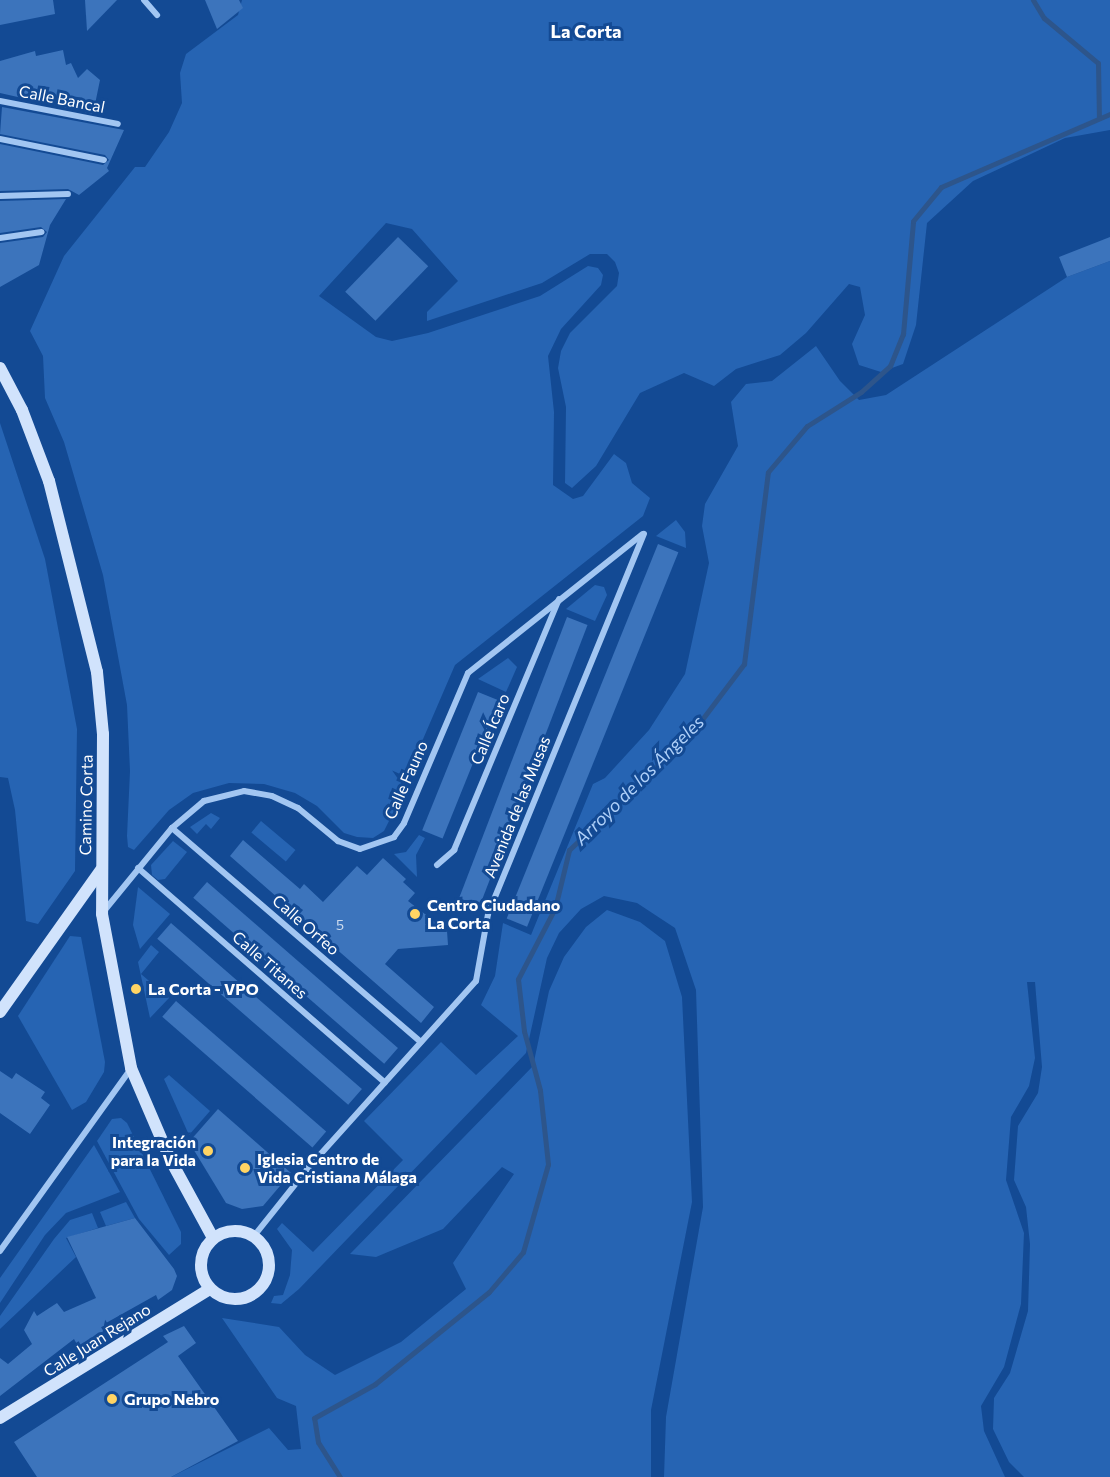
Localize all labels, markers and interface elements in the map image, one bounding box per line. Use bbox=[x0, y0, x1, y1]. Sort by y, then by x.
district label: La Corta bbox=[551, 20, 621, 42]
street label: Calle Bancal bbox=[17, 81, 107, 117]
street label: Calle Ícaro bbox=[466, 691, 514, 767]
water label: Arroyo de los Ángeles bbox=[570, 711, 708, 849]
street label: Avenida de las Musas bbox=[480, 733, 554, 881]
street label: Calle Fauno bbox=[380, 738, 432, 822]
street label: Camino Corta bbox=[76, 754, 96, 856]
street label: Calle Orfeo bbox=[269, 891, 343, 959]
place label: Centro Ciudadano La Corta bbox=[427, 895, 560, 933]
marker: Centro Ciudadano La Corta bbox=[408, 907, 422, 921]
house number: 5 bbox=[336, 917, 344, 933]
street label: Calle Titanes bbox=[229, 927, 311, 1003]
place label: La Corta - VPO bbox=[148, 979, 259, 999]
marker: La Corta - VPO bbox=[129, 982, 143, 996]
place label: Integración para la Vida bbox=[111, 1132, 196, 1170]
marker: Integración para la Vida bbox=[201, 1144, 215, 1158]
place label: Iglesia Centro de Vida Cristiana Málaga bbox=[257, 1149, 417, 1187]
marker: Iglesia Centro de Vida Cristiana Málaga bbox=[238, 1161, 252, 1175]
street label: Calle Juan Rejano bbox=[40, 1299, 154, 1381]
place label: Grupo Nebro bbox=[124, 1389, 219, 1409]
marker: Grupo Nebro bbox=[105, 1392, 119, 1406]

